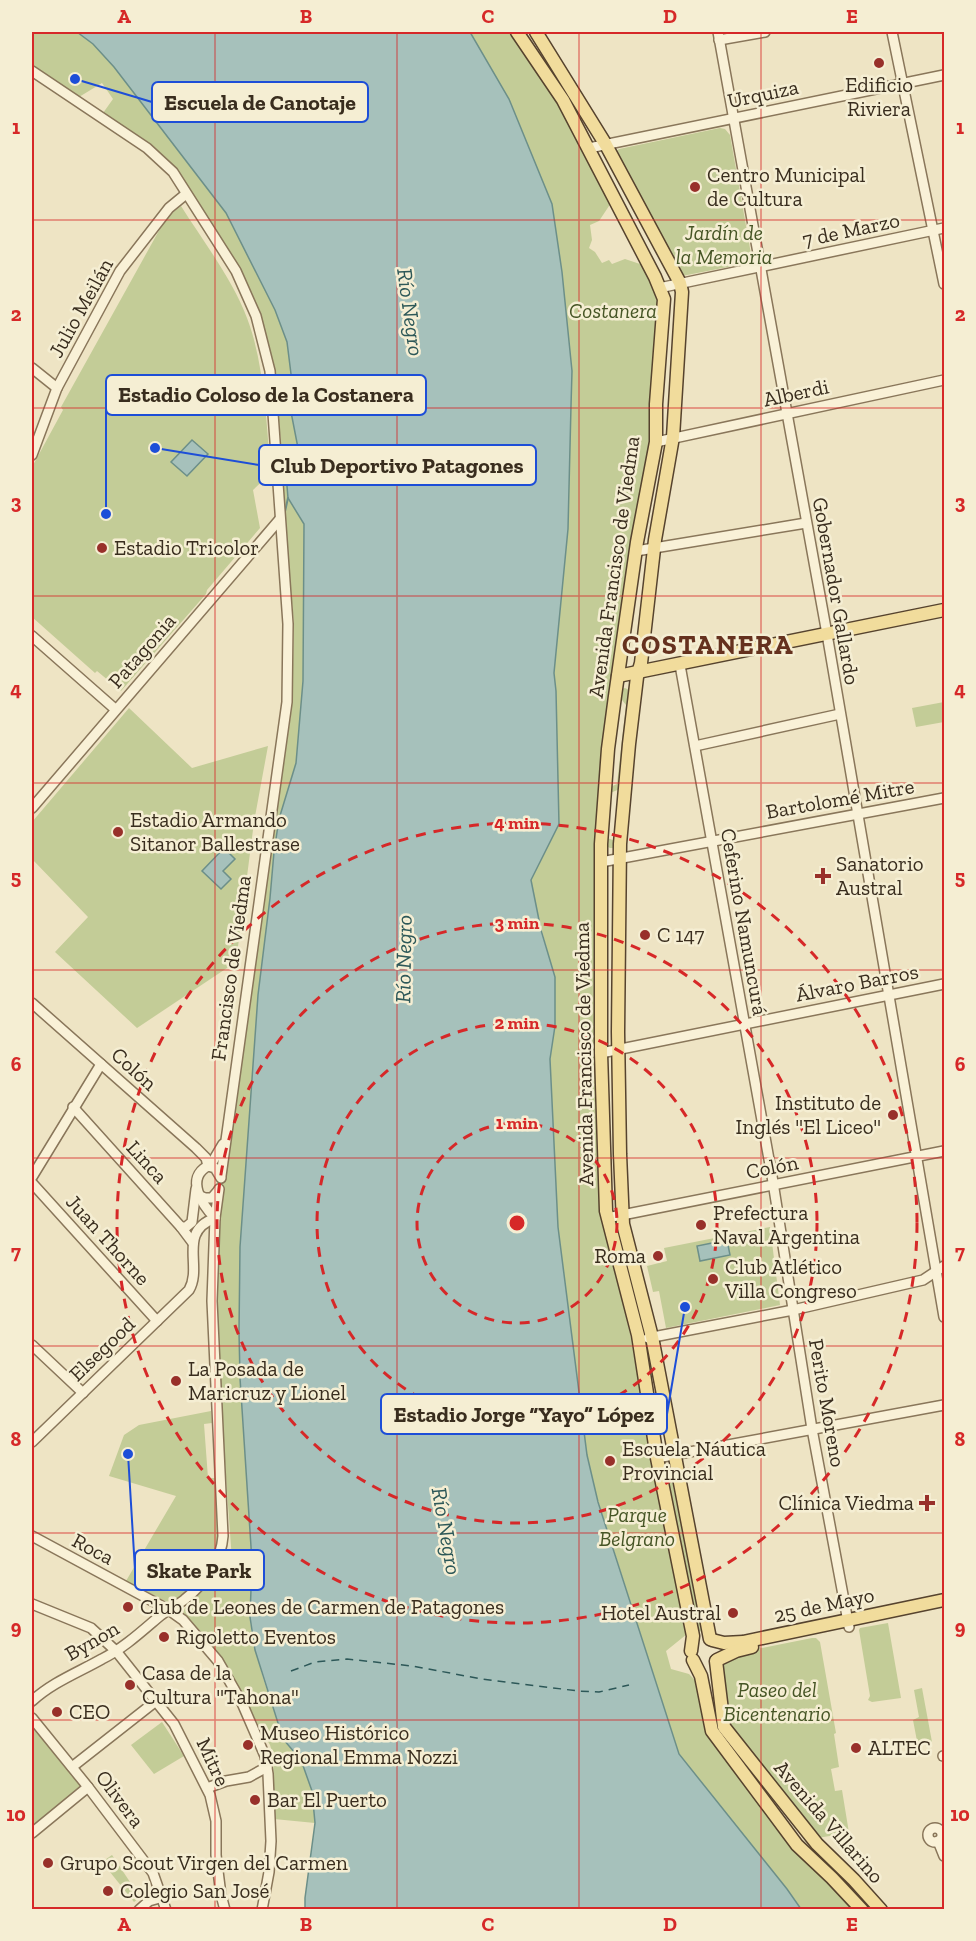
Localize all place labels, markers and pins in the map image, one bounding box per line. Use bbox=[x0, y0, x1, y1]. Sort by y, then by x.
marker: Edificio Riviera bbox=[872, 56, 886, 70]
place label: Edificio Riviera bbox=[845, 72, 913, 121]
callout: Escuela de Canotaje bbox=[152, 82, 368, 122]
place label: Centro Municipal de Cultura bbox=[707, 162, 866, 211]
marker: Centro Municipal de Cultura bbox=[688, 180, 702, 194]
callout: Estadio Coloso de la Costanera bbox=[106, 375, 426, 415]
callout: Club Deportivo Patagones bbox=[259, 445, 536, 485]
place label: Estadio Tricolor bbox=[114, 535, 259, 560]
marker: Estadio Tricolor bbox=[95, 541, 109, 555]
place label: Estadio Armando Sitanor Ballestrase bbox=[130, 807, 300, 856]
marker: Estadio Armando Sitanor Ballestrase bbox=[111, 825, 125, 839]
place label: Sanatorio Austral bbox=[836, 851, 924, 900]
marker: Sanatorio Austral bbox=[814, 867, 832, 885]
place label: C 147 bbox=[657, 922, 704, 947]
marker: C 147 bbox=[638, 928, 652, 942]
place label: Instituto de Inglés "El Liceo" bbox=[736, 1090, 881, 1139]
marker: Instituto de Inglés "El Liceo" bbox=[886, 1108, 900, 1122]
place label: Prefectura Naval Argentina bbox=[713, 1200, 860, 1249]
centre of rings bbox=[507, 1213, 527, 1233]
marker: Prefectura Naval Argentina bbox=[694, 1218, 708, 1232]
place label: Roma bbox=[594, 1243, 646, 1268]
marker: Roma bbox=[651, 1249, 665, 1263]
place label: Club Atlético Villa Congreso bbox=[724, 1254, 857, 1303]
marker: Club Atlético Villa Congreso bbox=[706, 1272, 720, 1286]
place label: La Posada de Maricruz y Lionel bbox=[188, 1356, 346, 1405]
marker: La Posada de Maricruz y Lionel bbox=[169, 1374, 183, 1388]
callout: Estadio Jorge “Yayo” López bbox=[381, 1394, 667, 1434]
place label: Escuela Náutica Provincial bbox=[622, 1436, 766, 1485]
marker: Escuela Náutica Provincial bbox=[603, 1454, 617, 1468]
place label: Clínica Viedma bbox=[778, 1490, 914, 1515]
marker: Clínica Viedma bbox=[918, 1494, 936, 1512]
callout: Skate Park bbox=[135, 1550, 264, 1590]
place label: Club de Leones de Carmen de Patagones bbox=[140, 1594, 504, 1619]
marker: Club de Leones de Carmen de Patagones bbox=[121, 1600, 135, 1614]
place label: Hotel Austral bbox=[601, 1600, 721, 1625]
marker: Hotel Austral bbox=[726, 1606, 740, 1620]
place label: Rigoletto Eventos bbox=[176, 1624, 336, 1649]
marker: Rigoletto Eventos bbox=[157, 1630, 171, 1644]
place label: Casa de la Cultura "Tahona" bbox=[142, 1660, 299, 1709]
marker: Casa de la Cultura "Tahona" bbox=[123, 1678, 137, 1692]
place label: CEO bbox=[69, 1699, 110, 1724]
marker: CEO bbox=[50, 1705, 64, 1719]
place label: Museo Histórico Regional Emma Nozzi bbox=[260, 1720, 458, 1769]
place label: ALTEC bbox=[868, 1735, 931, 1760]
marker: Museo Histórico Regional Emma Nozzi bbox=[241, 1738, 255, 1752]
marker: ALTEC bbox=[849, 1741, 863, 1755]
place label: Bar El Puerto bbox=[267, 1787, 387, 1812]
marker: Bar El Puerto bbox=[248, 1793, 262, 1807]
place label: Grupo Scout Virgen del Carmen bbox=[60, 1850, 348, 1875]
marker: Grupo Scout Virgen del Carmen bbox=[41, 1856, 55, 1870]
place label: Colegio San José bbox=[120, 1878, 269, 1903]
marker: Colegio San José bbox=[101, 1884, 115, 1898]

